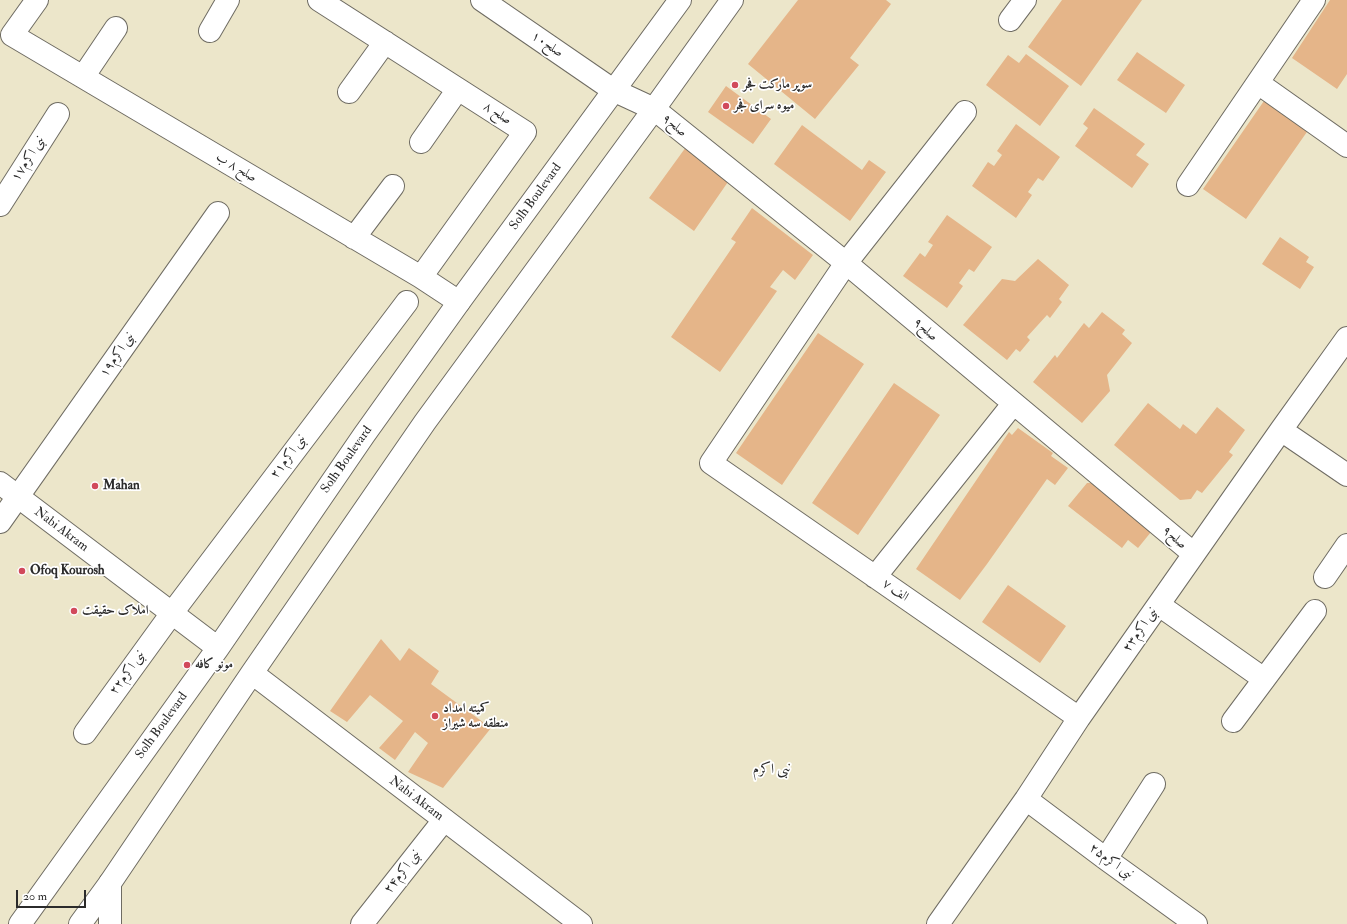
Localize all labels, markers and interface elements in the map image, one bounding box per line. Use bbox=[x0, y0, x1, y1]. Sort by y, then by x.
street label: صلح۱۰ bbox=[528, 29, 566, 61]
place label: سوپر مارکت فجر bbox=[743, 77, 812, 93]
marker: سوپر مارکت فجر bbox=[730, 80, 740, 90]
place label: میوه سرای فجر bbox=[734, 98, 794, 114]
street label: ۸ صلح bbox=[480, 99, 514, 129]
marker: میوه سرای فجر bbox=[721, 101, 731, 111]
street label: صلح۹ bbox=[658, 111, 690, 141]
street label: نبی اکرم۱۷ bbox=[9, 133, 49, 185]
street label: صلح ۸ ب bbox=[213, 150, 259, 186]
street label: Solh Boulevard bbox=[507, 161, 565, 233]
street label: صلح۹ bbox=[909, 315, 941, 345]
street label: نبی اکرم۱۹ bbox=[97, 330, 139, 380]
street label: Solh Boulevard bbox=[318, 423, 376, 497]
street label: نبی اکرم۲۱ bbox=[267, 432, 311, 482]
place label: Mahan bbox=[103, 478, 140, 494]
marker: Mahan bbox=[90, 481, 100, 491]
street label: Nabi Akram bbox=[31, 505, 91, 555]
street label: صلح۹ bbox=[1158, 523, 1190, 553]
place label: Ofoq Kourosh bbox=[30, 563, 105, 579]
marker: Ofoq Kourosh bbox=[17, 566, 27, 576]
street label: ۷ الف bbox=[879, 576, 911, 606]
place label: املاک حقیقت bbox=[82, 603, 149, 619]
street label: نبی اکرم۲۳ bbox=[1120, 605, 1162, 655]
marker: املاک حقیقت bbox=[69, 606, 79, 616]
street label: نبی اکرم۲۲ bbox=[107, 648, 149, 698]
place label: مونو کافه bbox=[195, 657, 233, 673]
marker: مونو کافه bbox=[182, 660, 192, 670]
street label: Solh Boulevard bbox=[133, 690, 191, 762]
place label: کمیته امداد منطقه سه شیراز bbox=[443, 701, 509, 732]
marker: کمیته امداد منطقه سه شیراز bbox=[430, 711, 440, 721]
district label: نبی اکرم bbox=[753, 762, 791, 778]
street label: Nabi Akram bbox=[386, 774, 446, 824]
street label: نبی اکرم۲۵ bbox=[1086, 841, 1136, 883]
street label: نبی اکرم۲۴ bbox=[381, 847, 425, 897]
scale bar bbox=[18, 882, 88, 908]
text: 20 m bbox=[23, 889, 47, 904]

